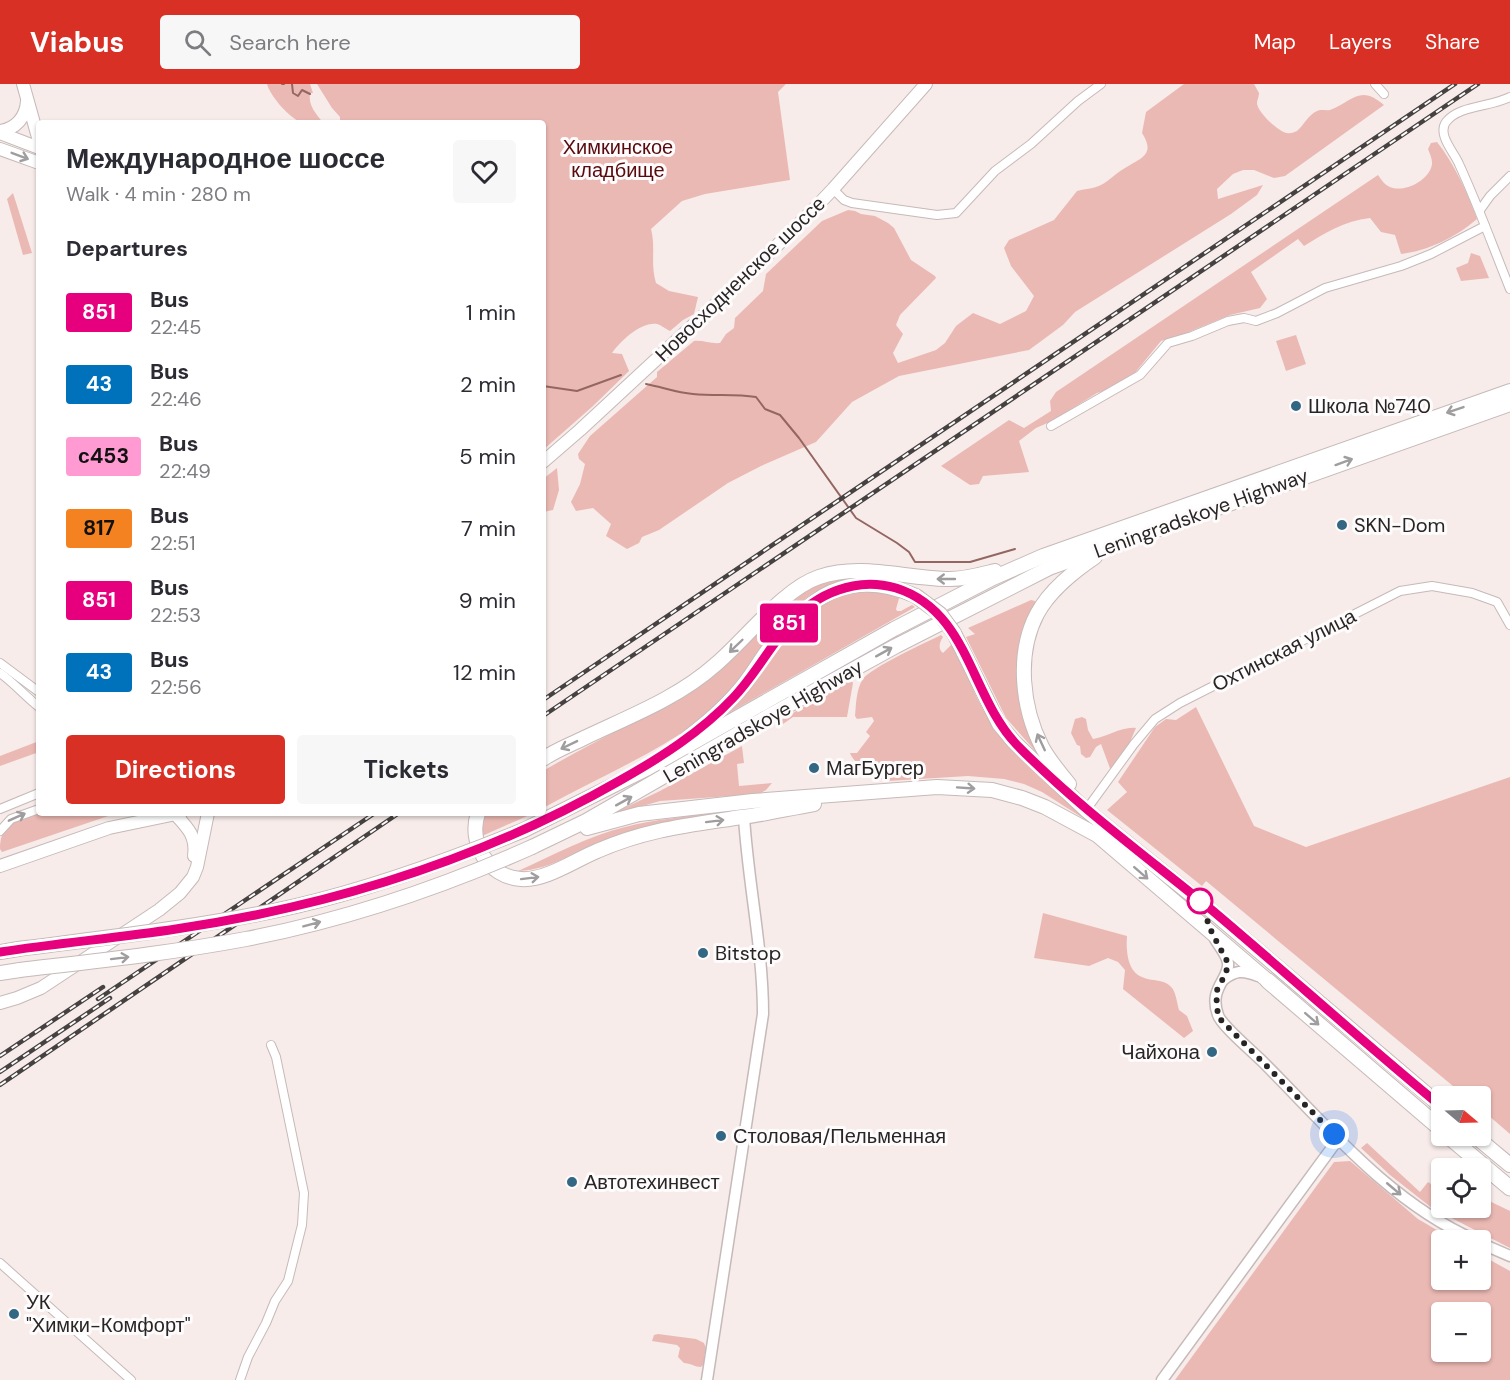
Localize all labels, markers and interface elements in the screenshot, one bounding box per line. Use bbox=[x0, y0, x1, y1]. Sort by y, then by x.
search box bbox=[160, 15, 580, 69]
text: Viabus bbox=[30, 24, 124, 61]
icon: search bbox=[181, 26, 214, 59]
text: Search here bbox=[229, 28, 351, 57]
text: Map bbox=[1254, 28, 1296, 56]
text: Layers bbox=[1329, 28, 1392, 56]
text: Share bbox=[1425, 28, 1480, 56]
park label: Химкинское кладбище bbox=[563, 134, 673, 183]
text: Международное шоссе bbox=[66, 140, 385, 177]
button: heart bbox=[453, 140, 516, 203]
one-way arrow bbox=[10, 151, 28, 162]
text: Walk · 4 min · 280 m bbox=[66, 181, 251, 207]
street label: Новосходненское шоссе bbox=[649, 191, 831, 367]
text: Departures bbox=[66, 234, 188, 263]
text: Bus bbox=[150, 285, 189, 314]
text: 851 bbox=[82, 298, 116, 326]
text: 1 min bbox=[466, 298, 516, 327]
text: 22:45 bbox=[150, 314, 201, 340]
text: Bus bbox=[150, 357, 189, 386]
text: 43 bbox=[86, 370, 112, 398]
text: 2 min bbox=[460, 370, 516, 399]
text: 22:46 bbox=[150, 386, 202, 412]
place label: Школа №740 bbox=[1308, 393, 1431, 419]
marker: Школа №740 bbox=[1289, 399, 1303, 413]
one-way arrow bbox=[1446, 406, 1465, 417]
text: Bus bbox=[159, 429, 198, 458]
text: с453 bbox=[78, 442, 129, 470]
text: 5 min bbox=[459, 442, 516, 471]
one-way arrow bbox=[1334, 456, 1353, 467]
text: 22:49 bbox=[159, 458, 211, 484]
street label: Leningradskoye Highway bbox=[1090, 462, 1312, 564]
text: Bus bbox=[150, 501, 189, 530]
place label: SKN-Dom bbox=[1354, 512, 1445, 538]
text: 817 bbox=[83, 514, 115, 542]
text: 7 min bbox=[461, 514, 516, 543]
marker: SKN-Dom bbox=[1335, 518, 1349, 532]
text: 22:51 bbox=[150, 530, 196, 556]
text: Bus bbox=[150, 573, 189, 602]
one-way arrow bbox=[936, 573, 956, 585]
text: 851 bbox=[82, 586, 116, 614]
text: 9 min bbox=[459, 586, 516, 615]
text: 22:53 bbox=[150, 602, 201, 628]
street label: Охтинская улица bbox=[1208, 602, 1361, 697]
line badge: 851 bbox=[754, 604, 824, 642]
text: 851 bbox=[772, 609, 806, 637]
one-way arrow bbox=[728, 639, 743, 653]
text: Bus bbox=[150, 645, 189, 674]
one-way arrow bbox=[875, 646, 892, 658]
street label: Leningradskoye Highway bbox=[659, 653, 867, 789]
text: 43 bbox=[86, 658, 112, 686]
text: 12 min bbox=[453, 658, 516, 687]
text: 22:56 bbox=[150, 674, 202, 700]
one-way arrow bbox=[1034, 734, 1046, 752]
button: Directions bbox=[66, 735, 285, 804]
button: Tickets bbox=[297, 735, 516, 804]
one-way arrow bbox=[561, 740, 579, 752]
place label: МагБургер bbox=[826, 755, 924, 781]
marker: МагБургер bbox=[807, 761, 821, 775]
one-way arrow bbox=[956, 782, 976, 793]
one-way arrow bbox=[615, 794, 632, 806]
one-way arrow bbox=[8, 811, 26, 822]
one-way arrow bbox=[705, 815, 724, 826]
one-way arrow bbox=[1133, 866, 1148, 880]
one-way arrow bbox=[520, 872, 539, 883]
unlabelled marker bbox=[1187, 888, 1213, 914]
one-way arrow bbox=[302, 918, 321, 930]
place label: Bitstop bbox=[715, 940, 781, 966]
marker: Bitstop bbox=[696, 946, 710, 960]
one-way arrow bbox=[109, 952, 129, 963]
one-way arrow bbox=[1304, 1012, 1319, 1026]
place label: Чайхона bbox=[1121, 1039, 1201, 1065]
marker: Чайхона bbox=[1205, 1045, 1219, 1059]
north arrow bbox=[1431, 1086, 1491, 1146]
map controls bbox=[1431, 1086, 1491, 1362]
your location bbox=[1319, 1119, 1349, 1149]
place label: Столовая/Пельменная bbox=[733, 1123, 946, 1149]
marker: Столовая/Пельменная bbox=[714, 1129, 728, 1143]
button: locate bbox=[1431, 1158, 1491, 1218]
place label: Автотехинвест bbox=[584, 1169, 720, 1195]
marker: Автотехинвест bbox=[565, 1175, 579, 1189]
one-way arrow bbox=[1386, 1183, 1402, 1196]
button: + bbox=[1431, 1230, 1491, 1290]
place label: УК "Химки-Комфорт" bbox=[26, 1289, 191, 1338]
button: − bbox=[1431, 1302, 1491, 1362]
marker: УК "Химки-Комфорт" bbox=[7, 1307, 21, 1321]

